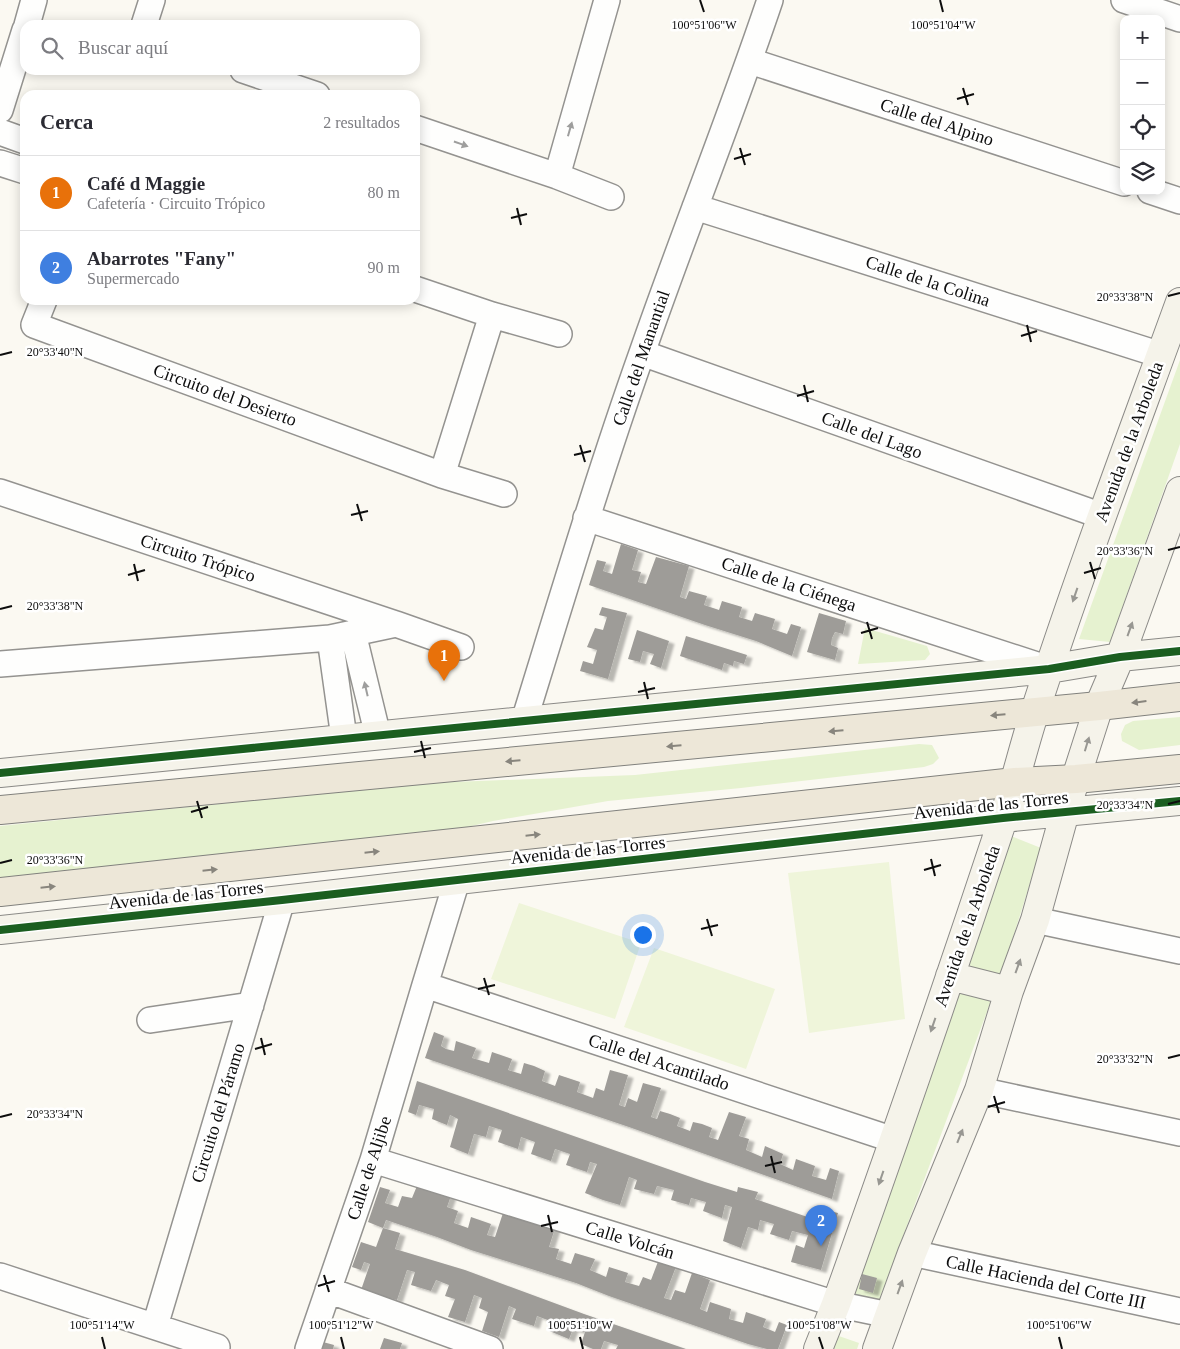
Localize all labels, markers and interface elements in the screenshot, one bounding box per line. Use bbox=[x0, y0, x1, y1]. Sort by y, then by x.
map controls bbox=[1120, 15, 1165, 195]
button: + bbox=[1120, 15, 1165, 60]
text: 100°51'06"W bbox=[671, 18, 737, 32]
text: 100°51'04"W bbox=[910, 18, 976, 32]
search box bbox=[20, 20, 420, 75]
icon: search bbox=[38, 34, 66, 62]
text: Buscar aquí bbox=[78, 37, 168, 58]
button: − bbox=[1120, 60, 1165, 105]
street label: Calle del Alpino bbox=[878, 94, 996, 150]
button: locate bbox=[1120, 105, 1165, 150]
text: Cerca bbox=[40, 110, 93, 134]
text: 2 resultados bbox=[323, 114, 400, 131]
one-way arrow bbox=[567, 121, 575, 136]
one-way arrow bbox=[454, 140, 469, 148]
button: layers bbox=[1120, 150, 1165, 195]
text: Café d Maggie bbox=[87, 173, 205, 194]
text: 1 bbox=[52, 184, 60, 201]
text: 80 m bbox=[368, 184, 400, 201]
text: Cafetería · Circuito Trópico bbox=[87, 195, 265, 212]
text: Abarrotes "Fany" bbox=[87, 248, 236, 269]
street label: Calle de la Colina bbox=[863, 251, 993, 311]
text: 2 bbox=[52, 259, 60, 276]
text: 90 m bbox=[368, 259, 400, 276]
text: Supermercado bbox=[87, 270, 179, 287]
street label: Calle del Manantial bbox=[608, 288, 674, 428]
text: 20°33'38"N bbox=[1097, 290, 1154, 304]
text: 20°33'40"N bbox=[27, 345, 84, 359]
street label: Avenida de la Arboleda bbox=[1091, 359, 1167, 525]
street label: Circuito del Desierto bbox=[151, 360, 299, 430]
street label: Calle del Lago bbox=[819, 407, 925, 463]
street label: Circuito Trópico bbox=[138, 530, 258, 586]
text: 20°33'36"N bbox=[1097, 544, 1154, 558]
street label: Calle de la Ciénega bbox=[719, 553, 859, 615]
one-way arrow bbox=[1071, 588, 1079, 603]
text: 20°33'38"N bbox=[27, 599, 84, 613]
one-way arrow bbox=[1126, 621, 1134, 636]
pin: 1 bbox=[428, 640, 460, 681]
one-way arrow bbox=[362, 681, 370, 696]
one-way arrow bbox=[1131, 698, 1147, 706]
one-way arrow bbox=[990, 711, 1006, 719]
one-way arrow bbox=[828, 727, 844, 735]
one-way arrow bbox=[1084, 736, 1091, 751]
one-way arrow bbox=[666, 742, 682, 750]
one-way arrow bbox=[504, 757, 520, 765]
street label: Avenida de las Torres bbox=[913, 787, 1069, 823]
text: 20°33'34"N bbox=[1097, 798, 1154, 812]
one-way arrow bbox=[525, 831, 541, 839]
street label: Avenida de las Torres bbox=[510, 832, 666, 868]
street label: Avenida de la Arboleda bbox=[930, 843, 1004, 1009]
one-way arrow bbox=[364, 848, 380, 856]
text: 20°33'36"N bbox=[27, 853, 84, 867]
one-way arrow bbox=[202, 866, 218, 874]
street label: Avenida de las Torres bbox=[108, 877, 264, 913]
one-way arrow bbox=[41, 883, 57, 891]
your location bbox=[630, 922, 656, 948]
one-way arrow bbox=[1015, 958, 1023, 973]
one-way arrow bbox=[929, 1017, 937, 1032]
street label: Calle del Acantilado bbox=[586, 1030, 732, 1094]
street label: Circuito del Páramo bbox=[187, 1041, 249, 1185]
text: 20°33'32"N bbox=[1097, 1052, 1154, 1066]
text: 20°33'34"N bbox=[27, 1107, 84, 1121]
street label: Calle de Aljibe bbox=[343, 1114, 395, 1222]
one-way arrow bbox=[956, 1128, 964, 1143]
one-way arrow bbox=[877, 1171, 885, 1186]
pin: 2 bbox=[805, 1205, 837, 1246]
street label: Calle Volcán bbox=[583, 1217, 677, 1263]
street label: Calle Hacienda del Corte III bbox=[944, 1251, 1148, 1313]
one-way arrow bbox=[896, 1279, 904, 1294]
text: 100°51'14"W bbox=[69, 1318, 135, 1332]
text: 100°51'12"W bbox=[308, 1318, 374, 1332]
text: 100°51'10"W bbox=[547, 1318, 613, 1332]
text: 100°51'08"W bbox=[786, 1318, 852, 1332]
text: 100°51'06"W bbox=[1026, 1318, 1092, 1332]

